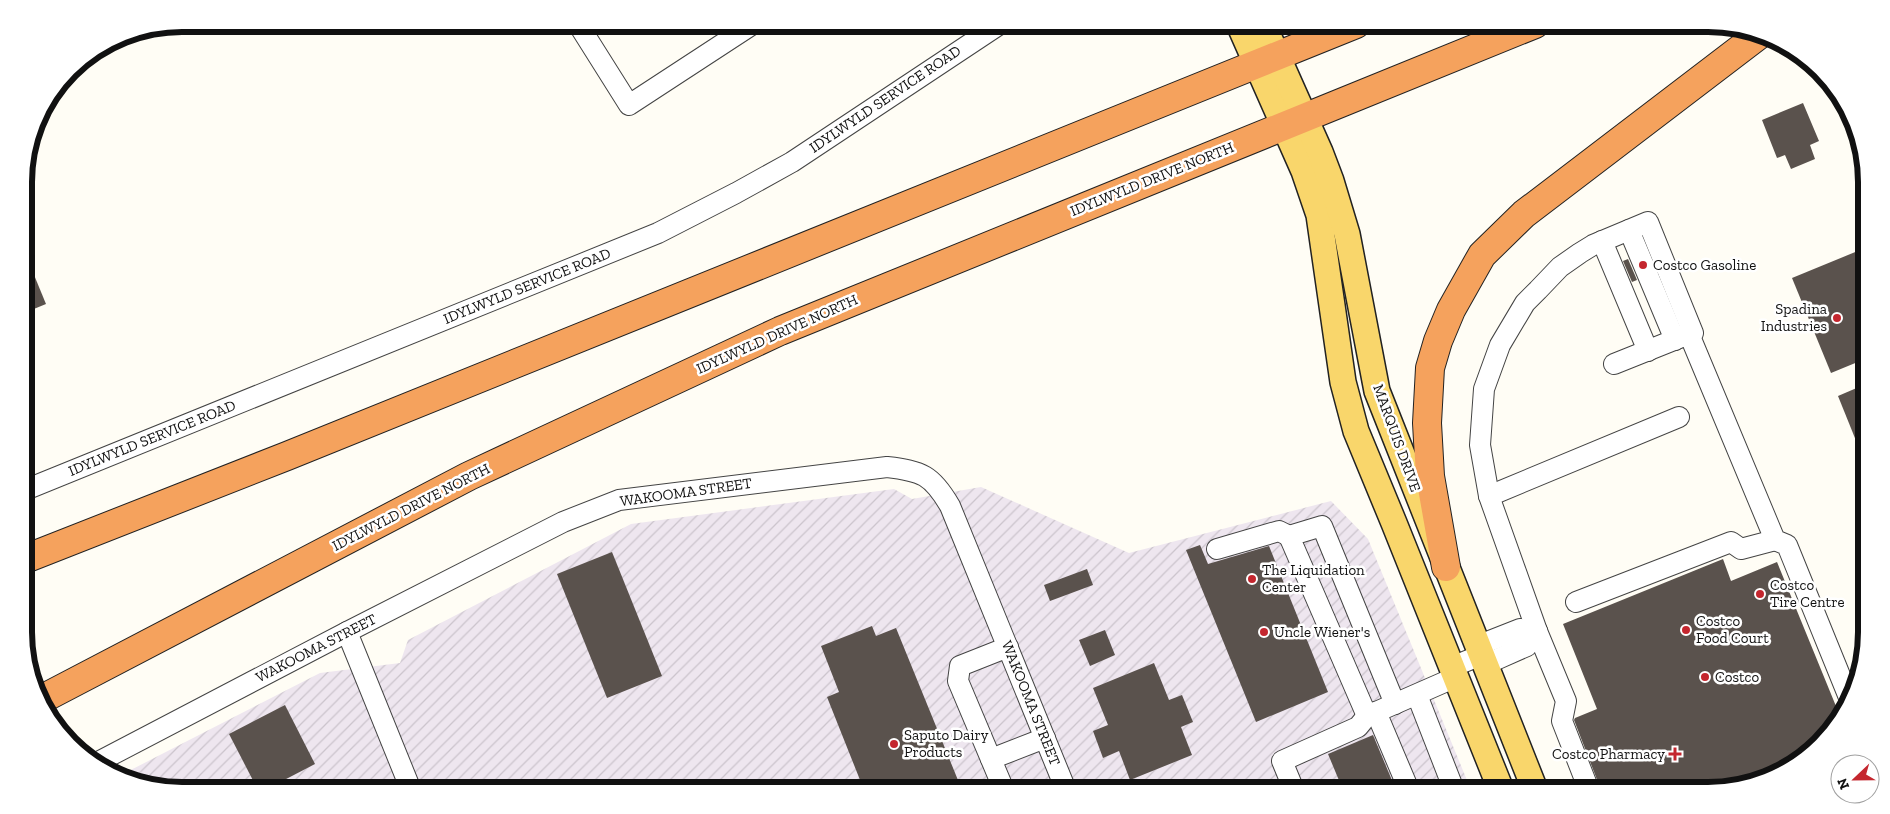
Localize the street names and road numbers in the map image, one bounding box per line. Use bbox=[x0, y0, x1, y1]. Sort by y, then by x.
street label: IDYLWYLD SERVICE ROAD bbox=[806, 42, 964, 156]
street label: IDYLWYLD DRIVE NORTH bbox=[1068, 138, 1236, 220]
street label: IDYLWYLD SERVICE ROAD bbox=[441, 244, 613, 328]
street label: IDYLWYLD DRIVE NORTH bbox=[693, 290, 861, 378]
street label: MARQUIS DRIVE bbox=[1369, 382, 1425, 494]
street label: IDYLWYLD SERVICE ROAD bbox=[66, 396, 238, 480]
street label: IDYLWYLD DRIVE NORTH bbox=[329, 459, 493, 555]
street label: WAKOOMA STREET bbox=[619, 474, 753, 510]
street label: WAKOOMA STREET bbox=[253, 610, 379, 686]
street label: WAKOOMA STREET bbox=[998, 638, 1064, 768]

